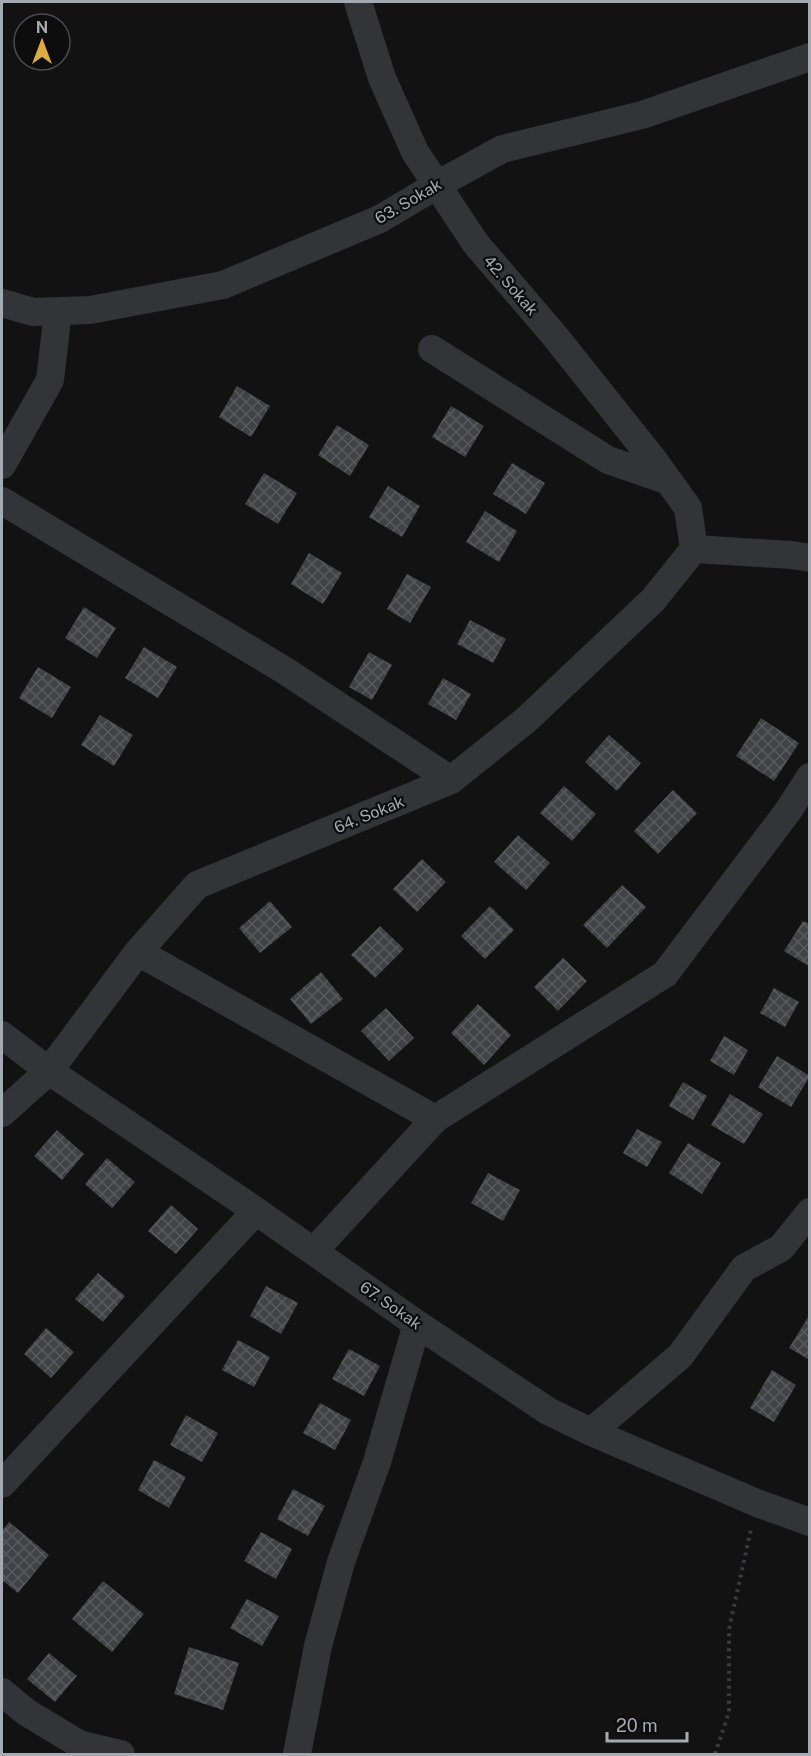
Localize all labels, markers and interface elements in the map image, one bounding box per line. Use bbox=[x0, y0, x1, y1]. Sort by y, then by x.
north arrow bbox=[12, 12, 72, 72]
text: N bbox=[36, 18, 48, 37]
street label: 63. Sokak bbox=[372, 175, 445, 228]
street label: 42. Sokak bbox=[479, 251, 542, 319]
street label: 64. Sokak bbox=[331, 792, 407, 837]
street label: 67. Sokak bbox=[356, 1277, 425, 1334]
scale bar bbox=[607, 1705, 686, 1743]
text: 20 m bbox=[616, 1715, 658, 1736]

